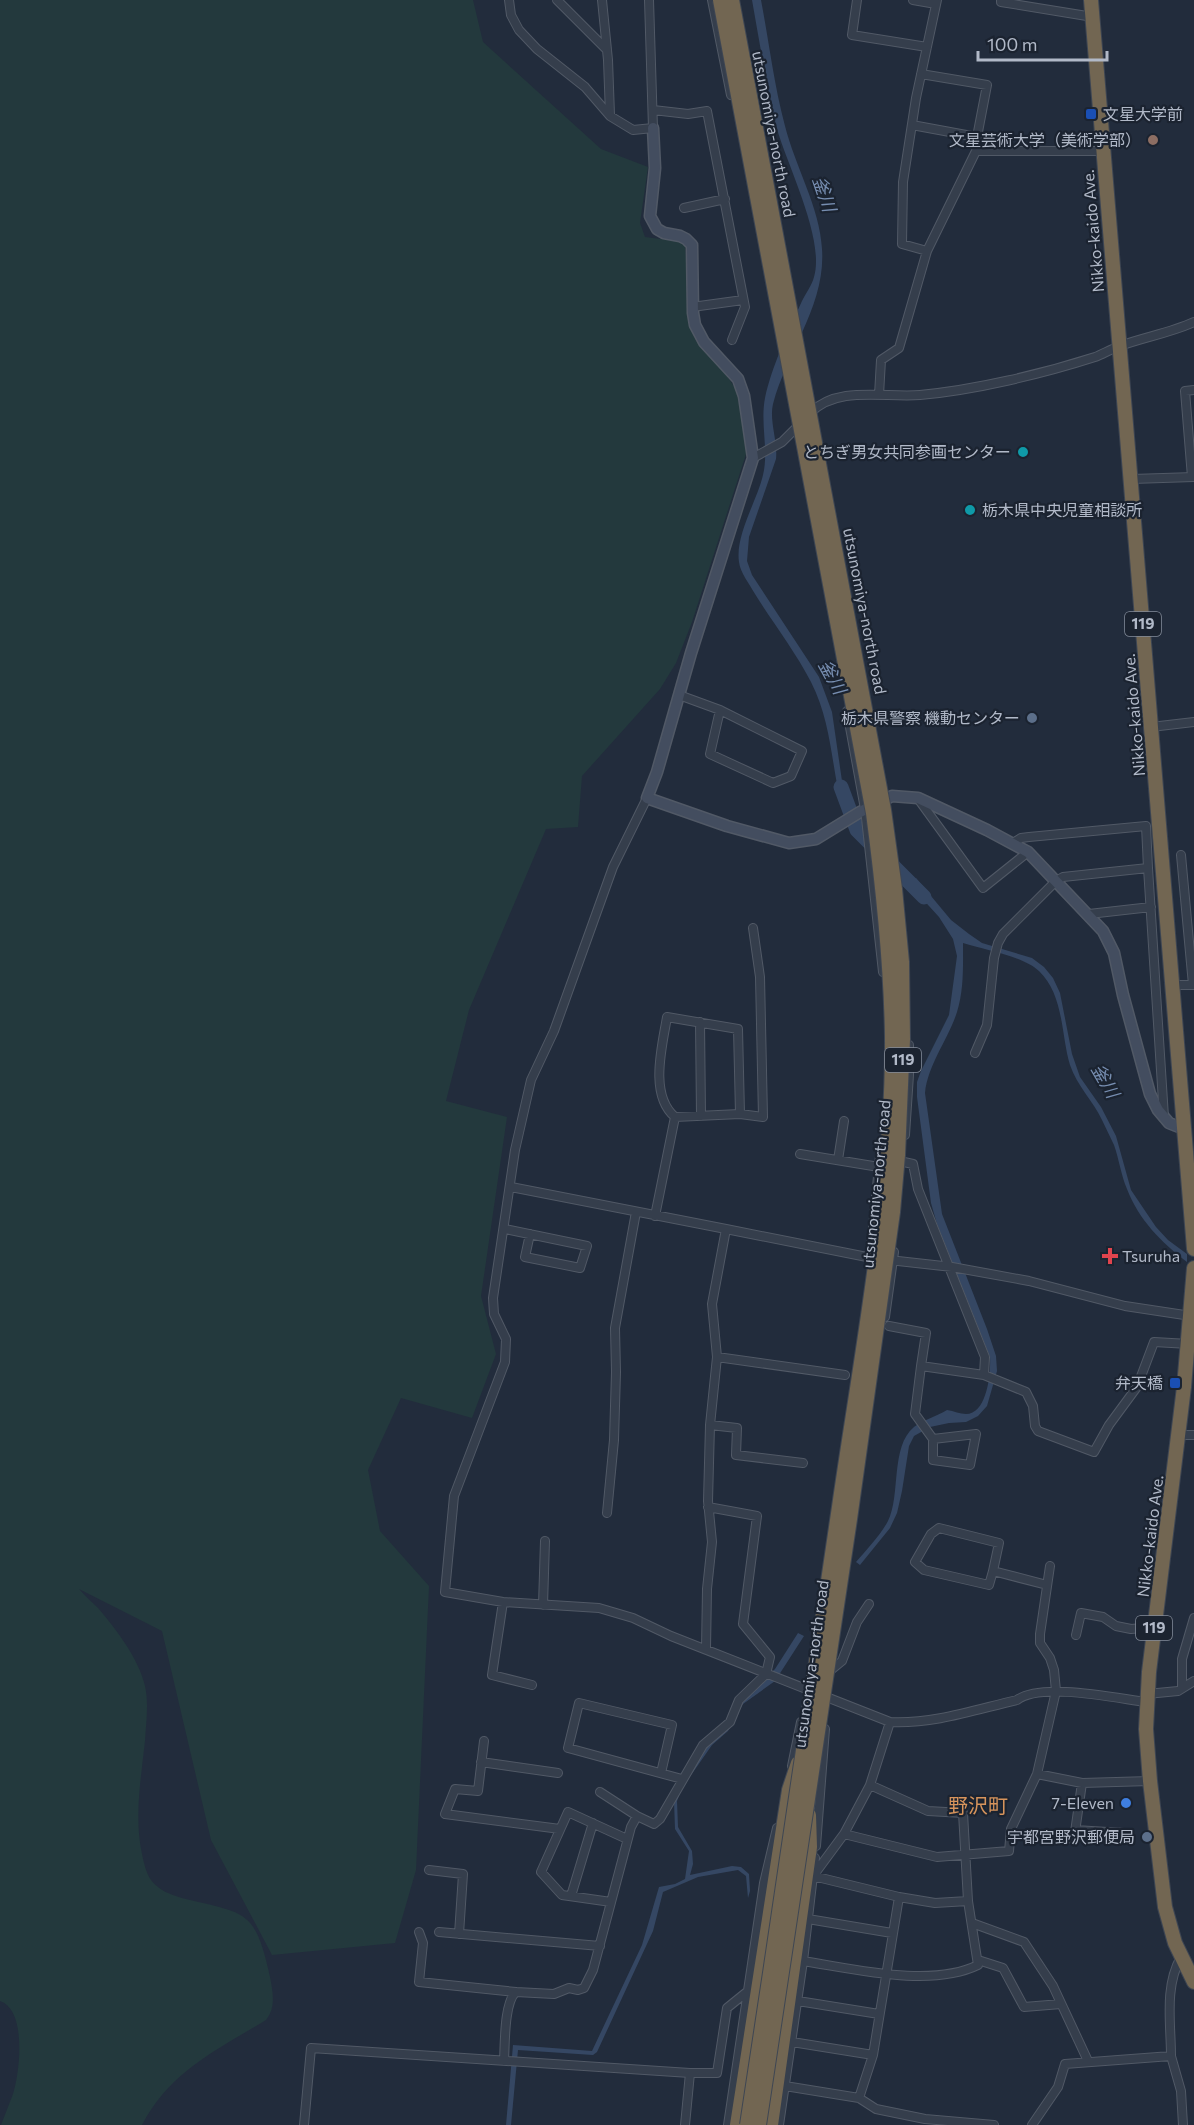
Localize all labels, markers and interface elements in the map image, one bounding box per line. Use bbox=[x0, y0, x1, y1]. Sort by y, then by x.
scale bar bbox=[978, 24, 1107, 62]
text: 100 m bbox=[987, 33, 1037, 55]
street label: utsunomiya-north road bbox=[749, 49, 800, 219]
place label: 文星大学前 bbox=[1103, 104, 1183, 123]
marker: 文星大学前 bbox=[1084, 107, 1098, 121]
place label: 文星芸術大学（美術学部） bbox=[949, 130, 1141, 149]
marker: 文星芸術大学（美術学部） bbox=[1146, 133, 1160, 147]
street label: Nikko-kaido Ave. bbox=[1078, 169, 1107, 293]
water label: 釜川 bbox=[809, 173, 842, 216]
place label: とちぎ男女共同参画センター bbox=[803, 442, 1011, 461]
marker: とちぎ男女共同参画センター bbox=[1016, 445, 1030, 459]
place label: 栃木県中央児童相談所 bbox=[982, 500, 1142, 519]
marker: 栃木県中央児童相談所 bbox=[963, 503, 977, 517]
street label: utsunomiya-north road bbox=[840, 526, 891, 696]
road number: 119 bbox=[1125, 612, 1161, 636]
street label: Nikko-kaido Ave. bbox=[1119, 653, 1148, 777]
water label: 釜川 bbox=[815, 655, 852, 699]
place label: 栃木県警察 機動センター bbox=[841, 708, 1020, 727]
marker: 栃木県警察 機動センター bbox=[1025, 711, 1039, 725]
road number: 119 bbox=[885, 1048, 921, 1072]
water label: 釜川 bbox=[1087, 1059, 1125, 1103]
street label: utsunomiya-north road bbox=[857, 1099, 894, 1269]
place label: Tsuruha bbox=[1122, 1246, 1180, 1265]
marker: Tsuruha bbox=[1103, 1249, 1117, 1263]
place label: 弁天橋 bbox=[1115, 1373, 1163, 1392]
marker: 弁天橋 bbox=[1168, 1376, 1182, 1390]
street label: Nikko-kaido Ave. bbox=[1133, 1474, 1166, 1598]
street label: utsunomiya-north road bbox=[789, 1579, 832, 1749]
road number: 119 bbox=[1136, 1616, 1172, 1640]
district label: 野沢町 bbox=[948, 1793, 1008, 1817]
place label: 7-Eleven bbox=[1051, 1793, 1114, 1812]
marker: 7-Eleven bbox=[1119, 1796, 1133, 1810]
place label: 宇都宮野沢郵便局 bbox=[1007, 1827, 1135, 1846]
marker: 宇都宮野沢郵便局 bbox=[1140, 1830, 1154, 1844]

